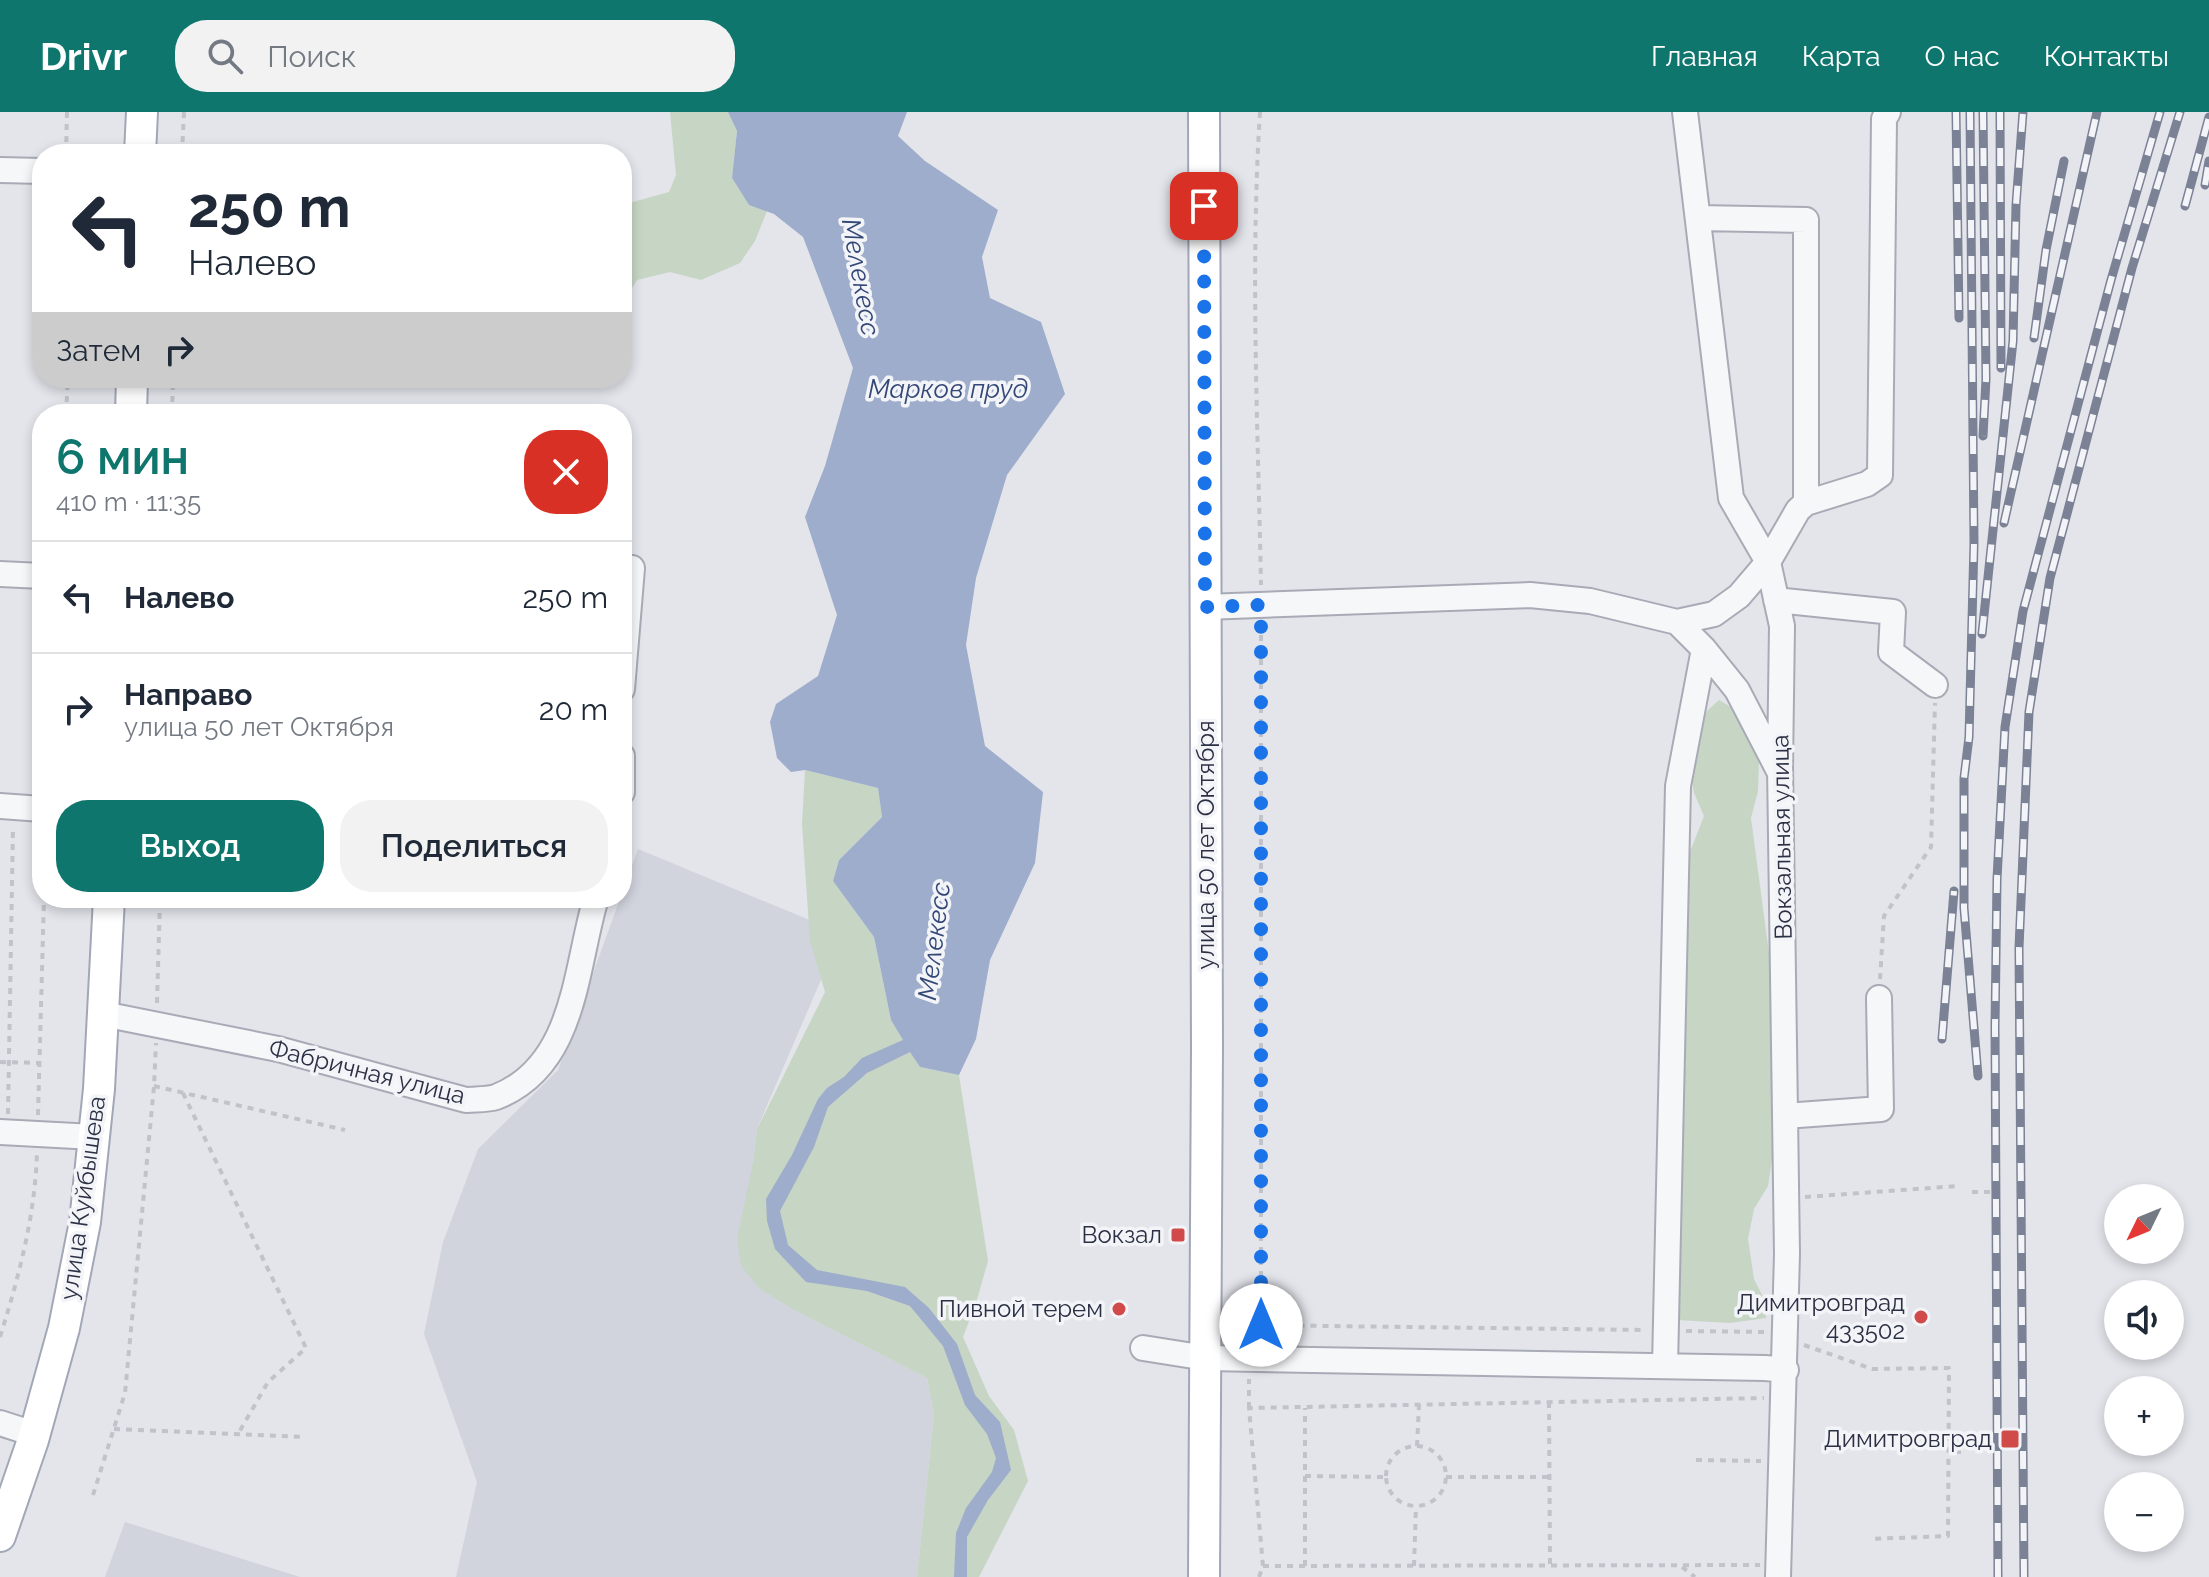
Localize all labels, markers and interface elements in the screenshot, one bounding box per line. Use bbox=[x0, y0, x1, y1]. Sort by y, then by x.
search box bbox=[175, 20, 735, 92]
text: Drivr bbox=[40, 34, 127, 79]
icon: search bbox=[203, 34, 247, 78]
text: Поиск bbox=[267, 39, 356, 74]
text: Главная bbox=[1651, 40, 1758, 73]
text: Карта bbox=[1802, 40, 1881, 73]
text: О нас bbox=[1925, 40, 2000, 73]
text: Контакты bbox=[2044, 40, 2169, 73]
pin bbox=[1170, 172, 1238, 240]
text: 250 m bbox=[188, 174, 351, 240]
icon: left bbox=[56, 176, 160, 280]
icon: arrive bbox=[1182, 184, 1226, 228]
water label: Мелекесс bbox=[836, 216, 886, 338]
text: Налево bbox=[188, 241, 316, 283]
icon: right bbox=[157, 328, 201, 372]
text: Затем bbox=[56, 333, 141, 368]
water label: Марков пруд bbox=[868, 374, 1028, 404]
text: 6 мин bbox=[56, 429, 189, 485]
button: close bbox=[524, 430, 608, 514]
text: 410 m · 11:35 bbox=[56, 487, 201, 517]
icon: left bbox=[56, 575, 100, 619]
text: Налево bbox=[124, 580, 234, 615]
text: 250 m bbox=[522, 580, 608, 615]
text: Направо bbox=[124, 677, 253, 712]
icon: right bbox=[56, 687, 100, 731]
text: 20 m bbox=[539, 692, 608, 727]
text: улица 50 лет Октября bbox=[124, 712, 394, 742]
street label: улица 50 лет Октября bbox=[1191, 720, 1220, 970]
street label: Вокзальная улица bbox=[1765, 734, 1798, 940]
button: Выход bbox=[56, 800, 324, 892]
button: Поделиться bbox=[340, 800, 608, 892]
water label: Мелекесс bbox=[912, 880, 956, 1002]
street label: Фабричная улица bbox=[266, 1033, 468, 1110]
street label: улица Куйбышева bbox=[54, 1094, 111, 1302]
north arrow bbox=[2104, 1184, 2184, 1264]
map controls bbox=[2104, 1184, 2184, 1552]
place label: Вокзал bbox=[1081, 1220, 1162, 1249]
marker: Вокзал bbox=[1169, 1226, 1187, 1244]
button: sound bbox=[2104, 1280, 2184, 1360]
position arrow bbox=[1219, 1283, 1303, 1367]
place label: Димитровград 433502 bbox=[1737, 1288, 1905, 1345]
place label: Пивной терем bbox=[939, 1294, 1103, 1323]
marker: Пивной терем bbox=[1110, 1300, 1128, 1318]
marker: Димитровград 433502 bbox=[1912, 1308, 1930, 1326]
button: + bbox=[2104, 1376, 2184, 1456]
place label: Димитровград bbox=[1824, 1424, 1992, 1453]
marker: Димитровград bbox=[1999, 1428, 2021, 1450]
button: − bbox=[2104, 1472, 2184, 1552]

